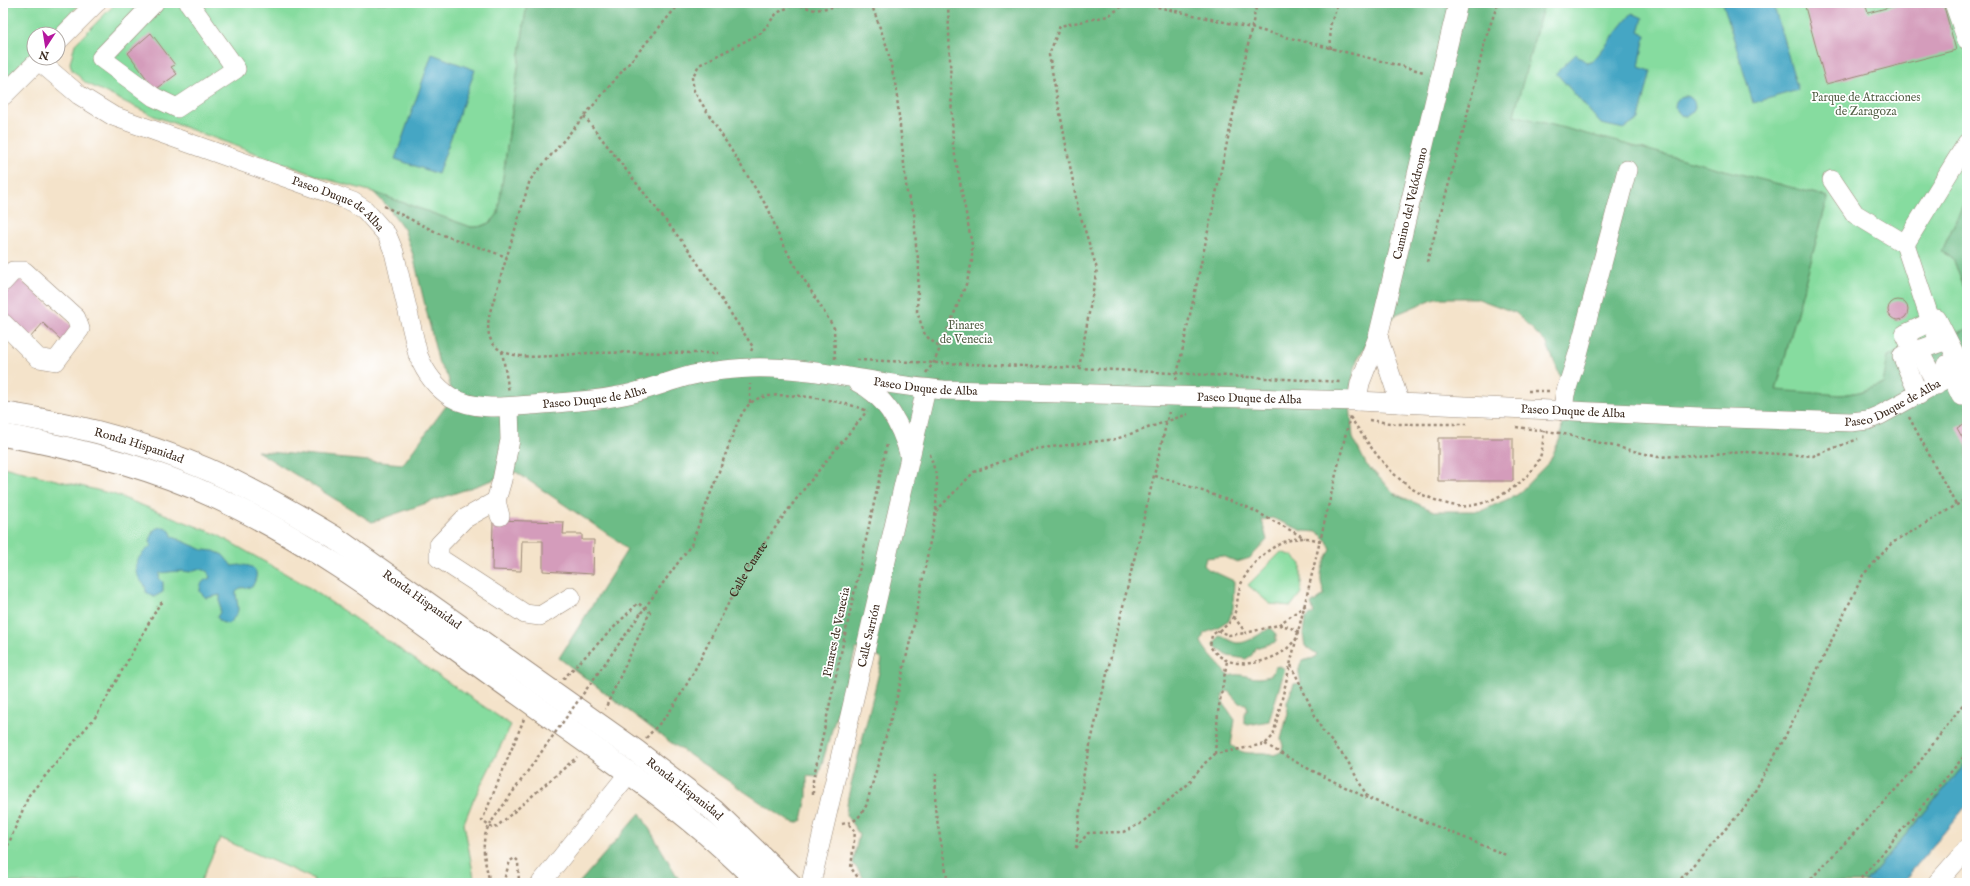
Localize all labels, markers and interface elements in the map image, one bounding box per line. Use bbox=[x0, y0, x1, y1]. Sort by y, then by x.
north arrow bbox=[26, 26, 66, 66]
text: N bbox=[38, 47, 51, 63]
park label: Parque de Atracciones de Zaragoza bbox=[1811, 90, 1921, 119]
street label: Camino del Velódromo bbox=[1390, 145, 1431, 261]
street label: Paseo Duque de Alba bbox=[290, 173, 388, 235]
park label: Pinares de Venecia bbox=[940, 318, 993, 347]
street label: Paseo Duque de Alba bbox=[872, 374, 979, 399]
street label: Paseo Duque de Alba bbox=[1844, 376, 1944, 430]
street label: Paseo Duque de Alba bbox=[542, 382, 649, 412]
street label: Paseo Duque de Alba bbox=[1197, 390, 1302, 408]
street label: Paseo Duque de Alba bbox=[1520, 402, 1626, 422]
street label: Ronda Hispanidad bbox=[93, 425, 186, 467]
street label: Calle Cuarte bbox=[726, 539, 772, 600]
street label: Ronda Hispanidad bbox=[379, 567, 464, 633]
street label: Pinares de Venecia bbox=[820, 585, 853, 678]
street label: Calle Sarrión bbox=[854, 602, 884, 669]
street label: Ronda Hispanidad bbox=[643, 755, 726, 824]

